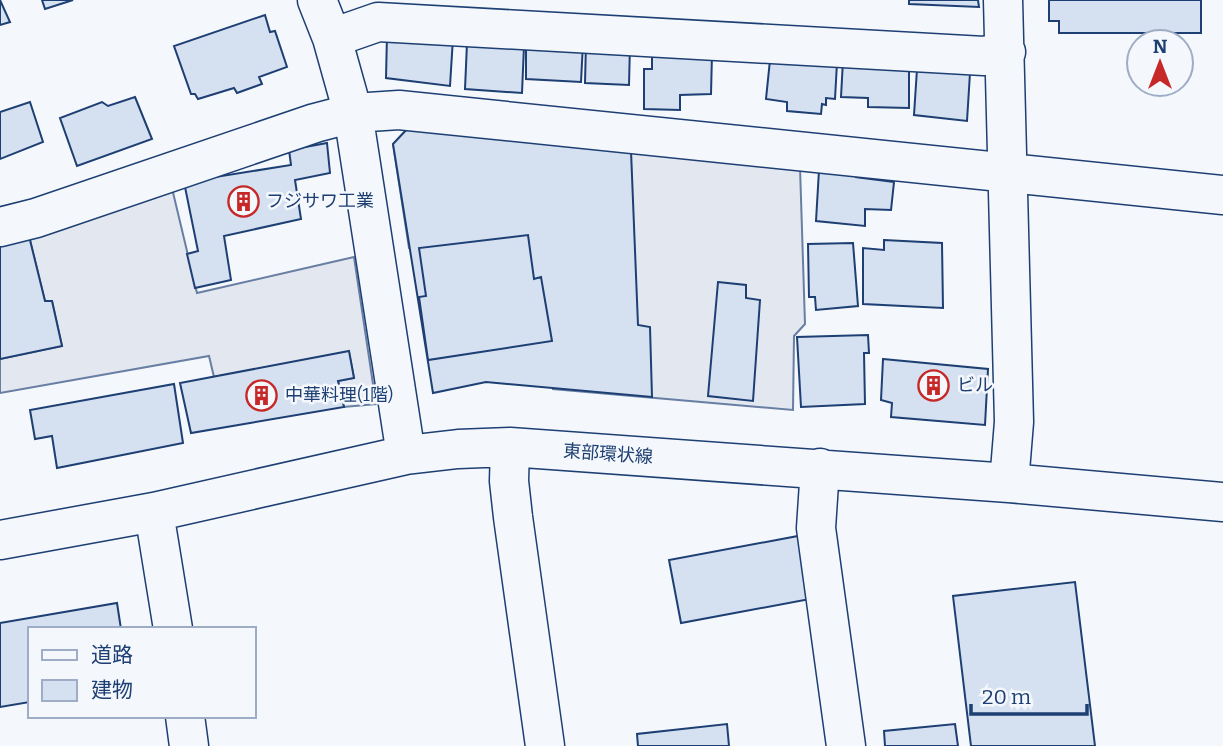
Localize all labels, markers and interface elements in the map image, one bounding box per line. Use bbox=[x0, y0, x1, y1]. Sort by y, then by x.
north arrow bbox=[1125, 28, 1195, 98]
text: N bbox=[1153, 35, 1168, 58]
building icon: フジサワ工業 bbox=[226, 184, 260, 218]
place label: フジサワ工業 bbox=[266, 190, 374, 212]
building icon: ビル bbox=[917, 368, 951, 402]
place label: ビル bbox=[957, 374, 993, 396]
building icon: 中華料理(1階) bbox=[245, 378, 279, 412]
place label: 中華料理(1階) bbox=[285, 384, 393, 406]
street label: 東部環状線 bbox=[562, 440, 654, 468]
legend bbox=[28, 627, 256, 718]
text: 道路 bbox=[91, 642, 133, 668]
scale bar bbox=[971, 672, 1086, 716]
text: 建物 bbox=[91, 677, 133, 703]
text: 20 m bbox=[982, 684, 1031, 710]

